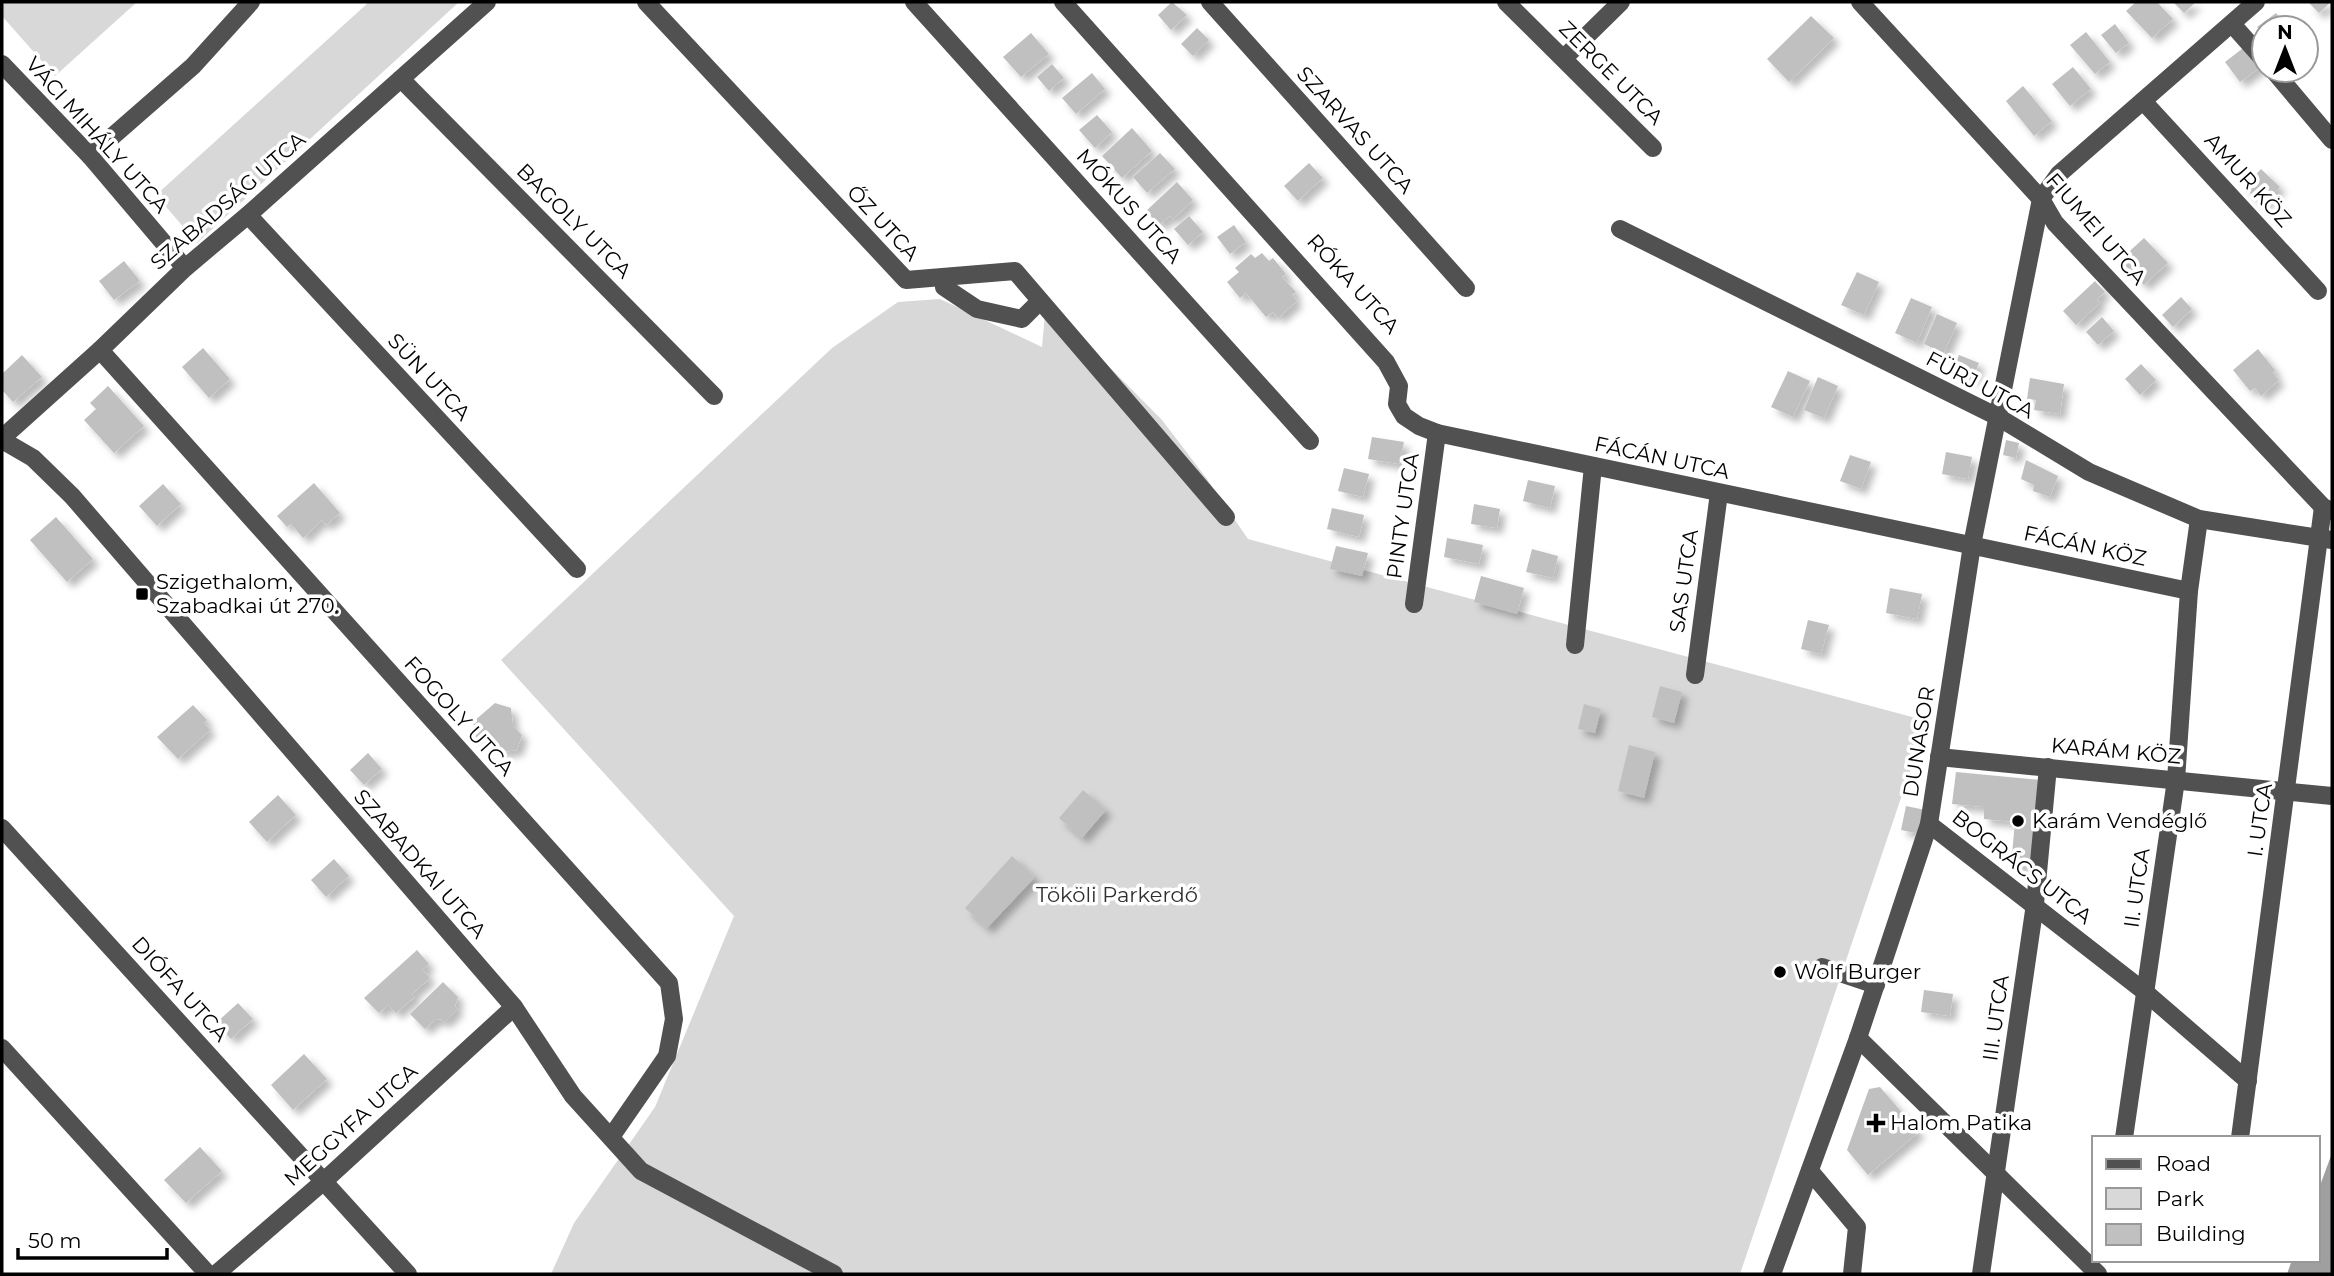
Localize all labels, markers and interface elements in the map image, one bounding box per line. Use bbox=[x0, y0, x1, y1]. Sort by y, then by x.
north arrow bbox=[2250, 14, 2320, 84]
street label: ZERGE UTCA bbox=[1554, 16, 1669, 130]
text: N bbox=[2277, 21, 2293, 44]
street label: VÁCI MIHÁLY UTCA bbox=[21, 51, 175, 219]
street label: SZARVAS UTCA bbox=[1292, 61, 1419, 199]
street label: SZABADSÁG UTCA bbox=[145, 126, 311, 275]
street label: AMUR KÖZ bbox=[2200, 128, 2297, 232]
street label: MÓKUS UTCA bbox=[1072, 143, 1188, 269]
street label: BAGOLY UTCA bbox=[512, 158, 638, 284]
street label: FIUMEI UTCA bbox=[2041, 168, 2152, 290]
street label: ŐZ UTCA bbox=[842, 180, 925, 266]
street label: RÓKA UTCA bbox=[1302, 229, 1405, 339]
street label: SÜN UTCA bbox=[383, 328, 477, 426]
street label: FÜRJ UTCA bbox=[1922, 346, 2039, 424]
street label: FÁCÁN UTCA bbox=[1592, 431, 1733, 484]
street label: PINTY UTCA bbox=[1381, 450, 1424, 580]
street label: FÁCÁN KÖZ bbox=[2021, 520, 2149, 571]
street label: SAS UTCA bbox=[1664, 527, 1703, 634]
place label: Szigethalom, Szabadkai út 270. bbox=[156, 569, 339, 618]
marker: Szigethalom, Szabadkai út 270. bbox=[134, 586, 150, 602]
street label: FOGOLY UTCA bbox=[399, 651, 520, 781]
street label: DUNASOR bbox=[1897, 685, 1940, 799]
street label: KARÁM KÖZ bbox=[2050, 732, 2182, 769]
street label: I. UTCA bbox=[2242, 781, 2277, 858]
street label: SZABADKAI UTCA bbox=[349, 784, 492, 944]
street label: BOGRÁCS UTCA bbox=[1947, 804, 2098, 930]
place label: Karám Vendéglő bbox=[2032, 808, 2207, 833]
marker: Karám Vendéglő bbox=[2010, 813, 2026, 829]
street label: II. UTCA bbox=[2119, 845, 2155, 929]
park label: Tököli Parkerdő bbox=[1036, 882, 1198, 907]
street label: DIÓFA UTCA bbox=[127, 931, 235, 1047]
place label: Wolf Burger bbox=[1794, 959, 1921, 984]
marker: Wolf Burger bbox=[1772, 964, 1788, 980]
street label: III. UTCA bbox=[1977, 972, 2014, 1063]
street label: MEGGYFA UTCA bbox=[279, 1058, 423, 1191]
place label: Halom Patika bbox=[1890, 1110, 2032, 1135]
marker: Halom Patika bbox=[1868, 1115, 1884, 1131]
legend bbox=[2092, 1136, 2320, 1262]
text: Road bbox=[2156, 1151, 2211, 1176]
text: Park bbox=[2156, 1186, 2204, 1211]
scale bar bbox=[18, 1216, 166, 1260]
text: Building bbox=[2156, 1221, 2246, 1246]
text: 50 m bbox=[28, 1228, 82, 1253]

